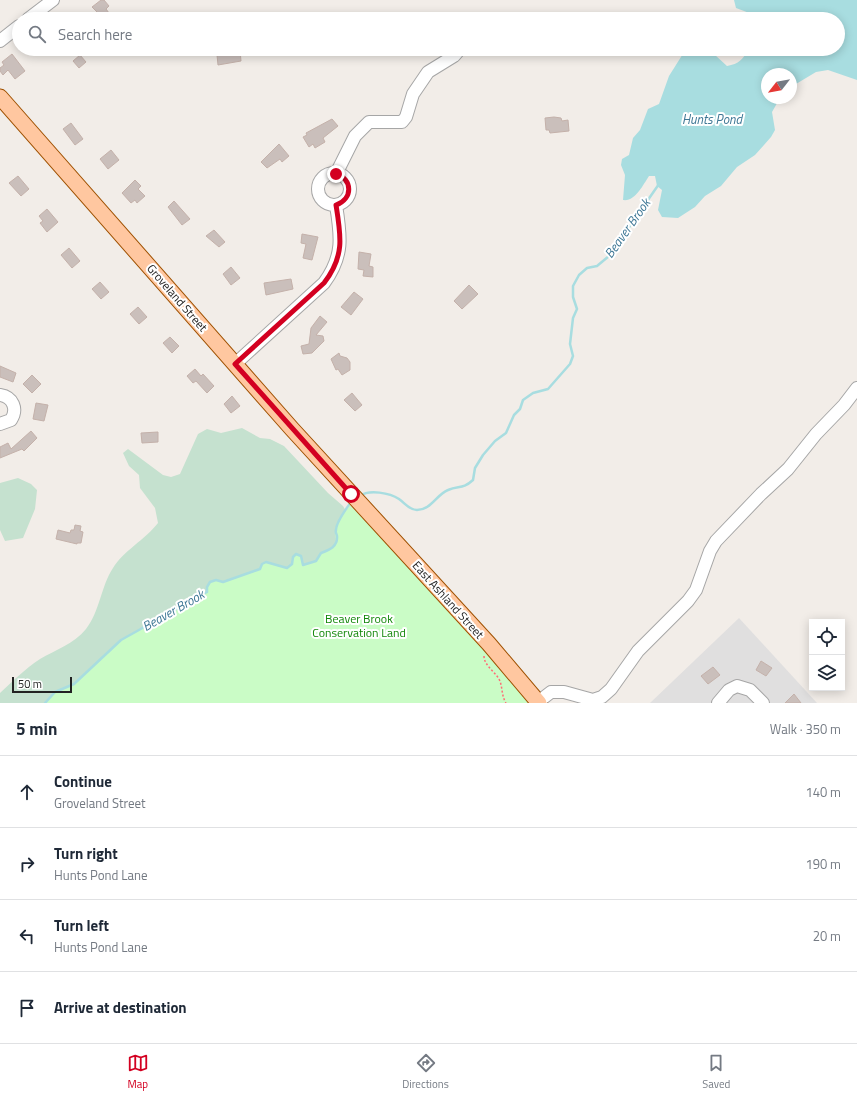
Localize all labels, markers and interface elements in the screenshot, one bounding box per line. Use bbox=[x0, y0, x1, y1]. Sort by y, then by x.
search box bbox=[12, 12, 845, 56]
icon: search bbox=[26, 23, 48, 45]
text: Search here bbox=[58, 23, 132, 46]
north arrow bbox=[761, 68, 797, 104]
water label: Hunts Pond bbox=[682, 109, 744, 129]
route end bbox=[327, 165, 345, 183]
water label: Beaver Brook bbox=[599, 192, 656, 262]
street label: Groveland Street bbox=[142, 260, 213, 336]
route start bbox=[342, 485, 360, 503]
street label: East Ashland Street bbox=[408, 556, 489, 644]
water label: Beaver Brook bbox=[138, 583, 210, 636]
park label: Beaver Brook Conservation Land bbox=[312, 609, 406, 642]
map controls bbox=[809, 619, 845, 691]
button: locate bbox=[809, 619, 845, 655]
button: layers bbox=[809, 655, 845, 691]
scale bar bbox=[12, 675, 72, 694]
text: 50 m bbox=[18, 676, 42, 692]
text: 5 min bbox=[16, 716, 57, 742]
text: Walk · 350 m bbox=[770, 719, 841, 739]
text: Continue bbox=[54, 770, 112, 793]
icon: ahead bbox=[16, 781, 38, 803]
text: 140 m bbox=[805, 782, 841, 802]
text: Groveland Street bbox=[54, 793, 146, 813]
text: Turn right bbox=[54, 842, 118, 865]
icon: right bbox=[16, 853, 38, 875]
text: 190 m bbox=[805, 854, 841, 874]
text: Hunts Pond Lane bbox=[54, 865, 148, 885]
text: Turn left bbox=[54, 914, 109, 937]
icon: left bbox=[16, 925, 38, 947]
text: 20 m bbox=[813, 926, 841, 946]
text: Hunts Pond Lane bbox=[54, 937, 148, 957]
text: Arrive at destination bbox=[54, 996, 187, 1019]
icon: arrive bbox=[16, 997, 38, 1019]
tab: Map bbox=[127, 1052, 149, 1092]
tab: Directions bbox=[402, 1052, 449, 1092]
tab: Saved bbox=[702, 1052, 730, 1092]

